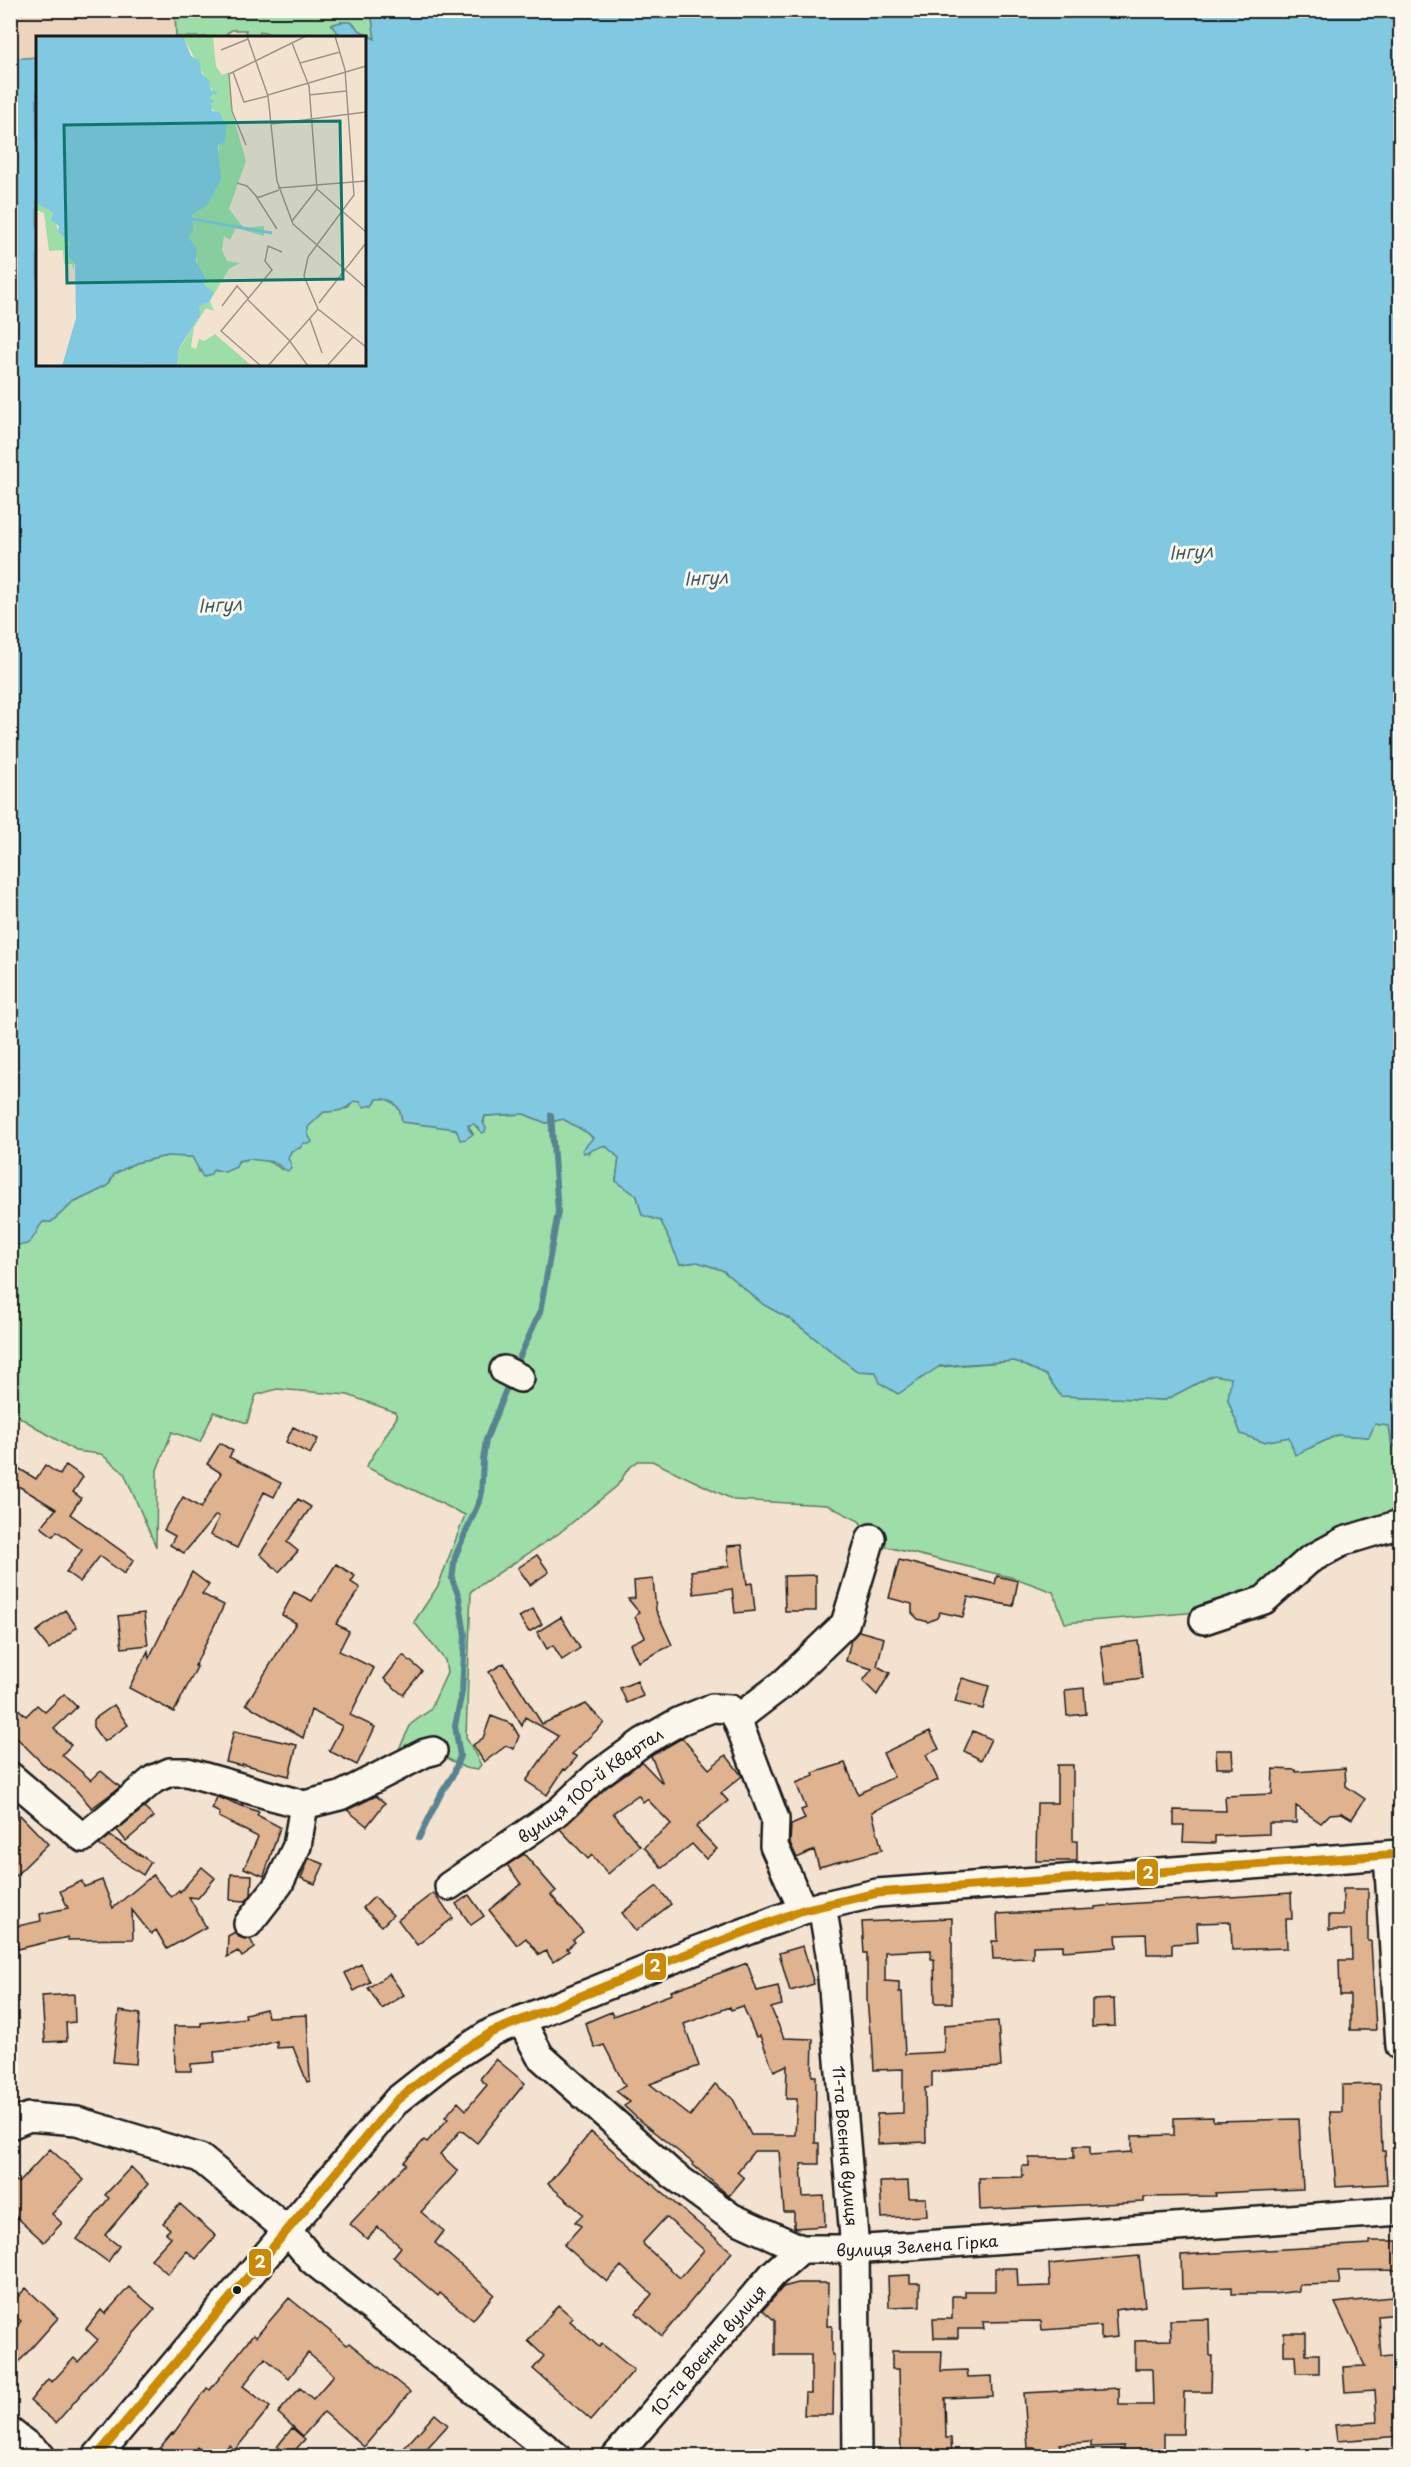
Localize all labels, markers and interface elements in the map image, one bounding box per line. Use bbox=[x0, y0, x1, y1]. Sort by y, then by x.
inset map bbox=[36, 36, 366, 366]
water label: Інгул bbox=[1168, 536, 1214, 566]
water label: Інгул bbox=[683, 562, 729, 592]
water label: Інгул bbox=[197, 589, 243, 619]
street label: вулиця 100-й Квартал bbox=[512, 1721, 667, 1848]
line badge: 2 bbox=[1136, 1858, 1159, 1887]
text: 2 bbox=[1142, 1860, 1154, 1884]
line badge: 2 bbox=[644, 1952, 667, 1981]
text: 2 bbox=[649, 1953, 661, 1977]
street label: 11-та Воєнна вулиця bbox=[827, 2064, 865, 2227]
street label: вулиця Зелена Гірка bbox=[836, 2228, 999, 2261]
line badge: 2 bbox=[248, 2248, 272, 2277]
text: 2 bbox=[254, 2249, 266, 2273]
street label: 10-та Воєнна вулиця bbox=[644, 2279, 771, 2421]
unlabelled marker bbox=[231, 2284, 243, 2296]

